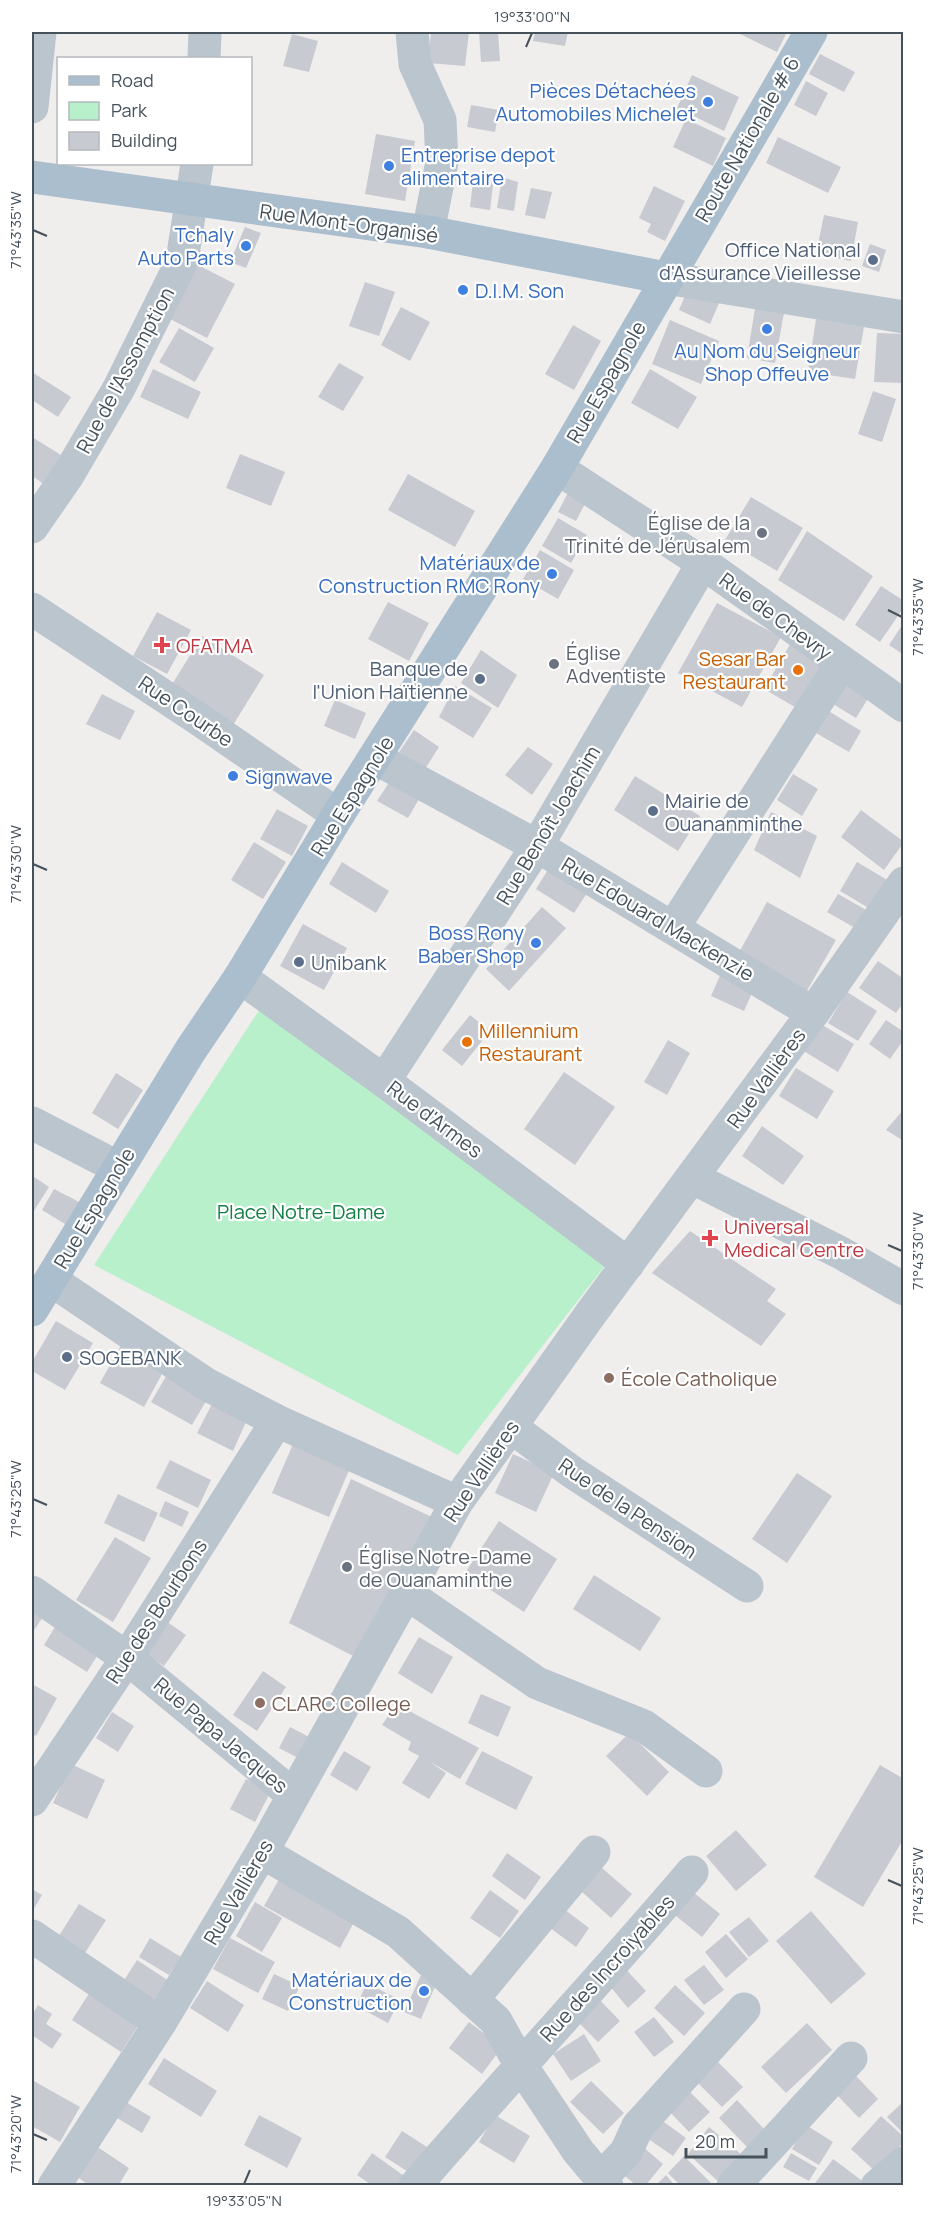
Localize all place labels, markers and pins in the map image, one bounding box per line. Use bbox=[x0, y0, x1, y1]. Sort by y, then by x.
place label: Pièces Détachées Automobiles Michelet bbox=[495, 77, 696, 127]
marker: Pièces Détachées Automobiles Michelet bbox=[701, 95, 715, 109]
place label: Entreprise depot alimentaire bbox=[401, 141, 556, 191]
marker: Entreprise depot alimentaire bbox=[382, 159, 396, 173]
place label: Tchaly Auto Parts bbox=[138, 221, 234, 271]
place label: Office National d'Assurance Vieillesse bbox=[659, 236, 861, 286]
marker: Tchaly Auto Parts bbox=[239, 239, 253, 253]
marker: Office National d'Assurance Vieillesse bbox=[866, 253, 880, 267]
place label: D.I.M. Son bbox=[475, 277, 564, 304]
marker: D.I.M. Son bbox=[456, 283, 470, 297]
marker: Au Nom du Seigneur Shop Offeuve bbox=[760, 322, 774, 336]
place label: Au Nom du Seigneur Shop Offeuve bbox=[674, 337, 860, 387]
place label: Église de la Trinité de Jérusalem bbox=[565, 509, 750, 559]
marker: Église de la Trinité de Jérusalem bbox=[755, 526, 769, 540]
place label: Matériaux de Construction RMC Rony bbox=[319, 549, 540, 599]
marker: Matériaux de Construction RMC Rony bbox=[545, 567, 559, 581]
place label: OFATMA bbox=[176, 632, 254, 659]
marker: OFATMA bbox=[153, 636, 171, 654]
place label: Église Adventiste bbox=[566, 639, 666, 689]
place label: Sesar Bar Restaurant bbox=[682, 645, 786, 695]
place label: Banque de l'Union Haïtienne bbox=[312, 655, 468, 705]
marker: Église Adventiste bbox=[547, 657, 561, 671]
marker: Sesar Bar Restaurant bbox=[791, 663, 805, 677]
marker: Banque de l'Union Haïtienne bbox=[473, 672, 487, 686]
place label: Signwave bbox=[245, 763, 333, 790]
marker: Signwave bbox=[226, 769, 240, 783]
place label: Mairie de Ouananminthe bbox=[665, 787, 802, 837]
marker: Mairie de Ouananminthe bbox=[646, 804, 660, 818]
place label: Boss Rony Baber Shop bbox=[418, 919, 524, 969]
marker: Boss Rony Baber Shop bbox=[529, 936, 543, 950]
place label: Unibank bbox=[311, 949, 387, 976]
marker: Unibank bbox=[292, 955, 306, 969]
place label: Millennium Restaurant bbox=[479, 1017, 583, 1067]
marker: Millennium Restaurant bbox=[460, 1035, 474, 1049]
place label: Universal Medical Centre bbox=[724, 1213, 864, 1263]
marker: Universal Medical Centre bbox=[701, 1229, 719, 1247]
place label: SOGEBANK bbox=[79, 1344, 182, 1371]
marker: SOGEBANK bbox=[60, 1350, 74, 1364]
place label: École Catholique bbox=[621, 1365, 777, 1392]
marker: École Catholique bbox=[602, 1371, 616, 1385]
place label: Église Notre-Dame de Ouanaminthe bbox=[359, 1543, 532, 1593]
marker: Église Notre-Dame de Ouanaminthe bbox=[340, 1560, 354, 1574]
place label: CLARC College bbox=[272, 1690, 411, 1717]
marker: CLARC College bbox=[253, 1696, 267, 1710]
place label: Matériaux de Construction bbox=[289, 1966, 412, 2016]
marker: Matériaux de Construction bbox=[417, 1984, 431, 1998]

